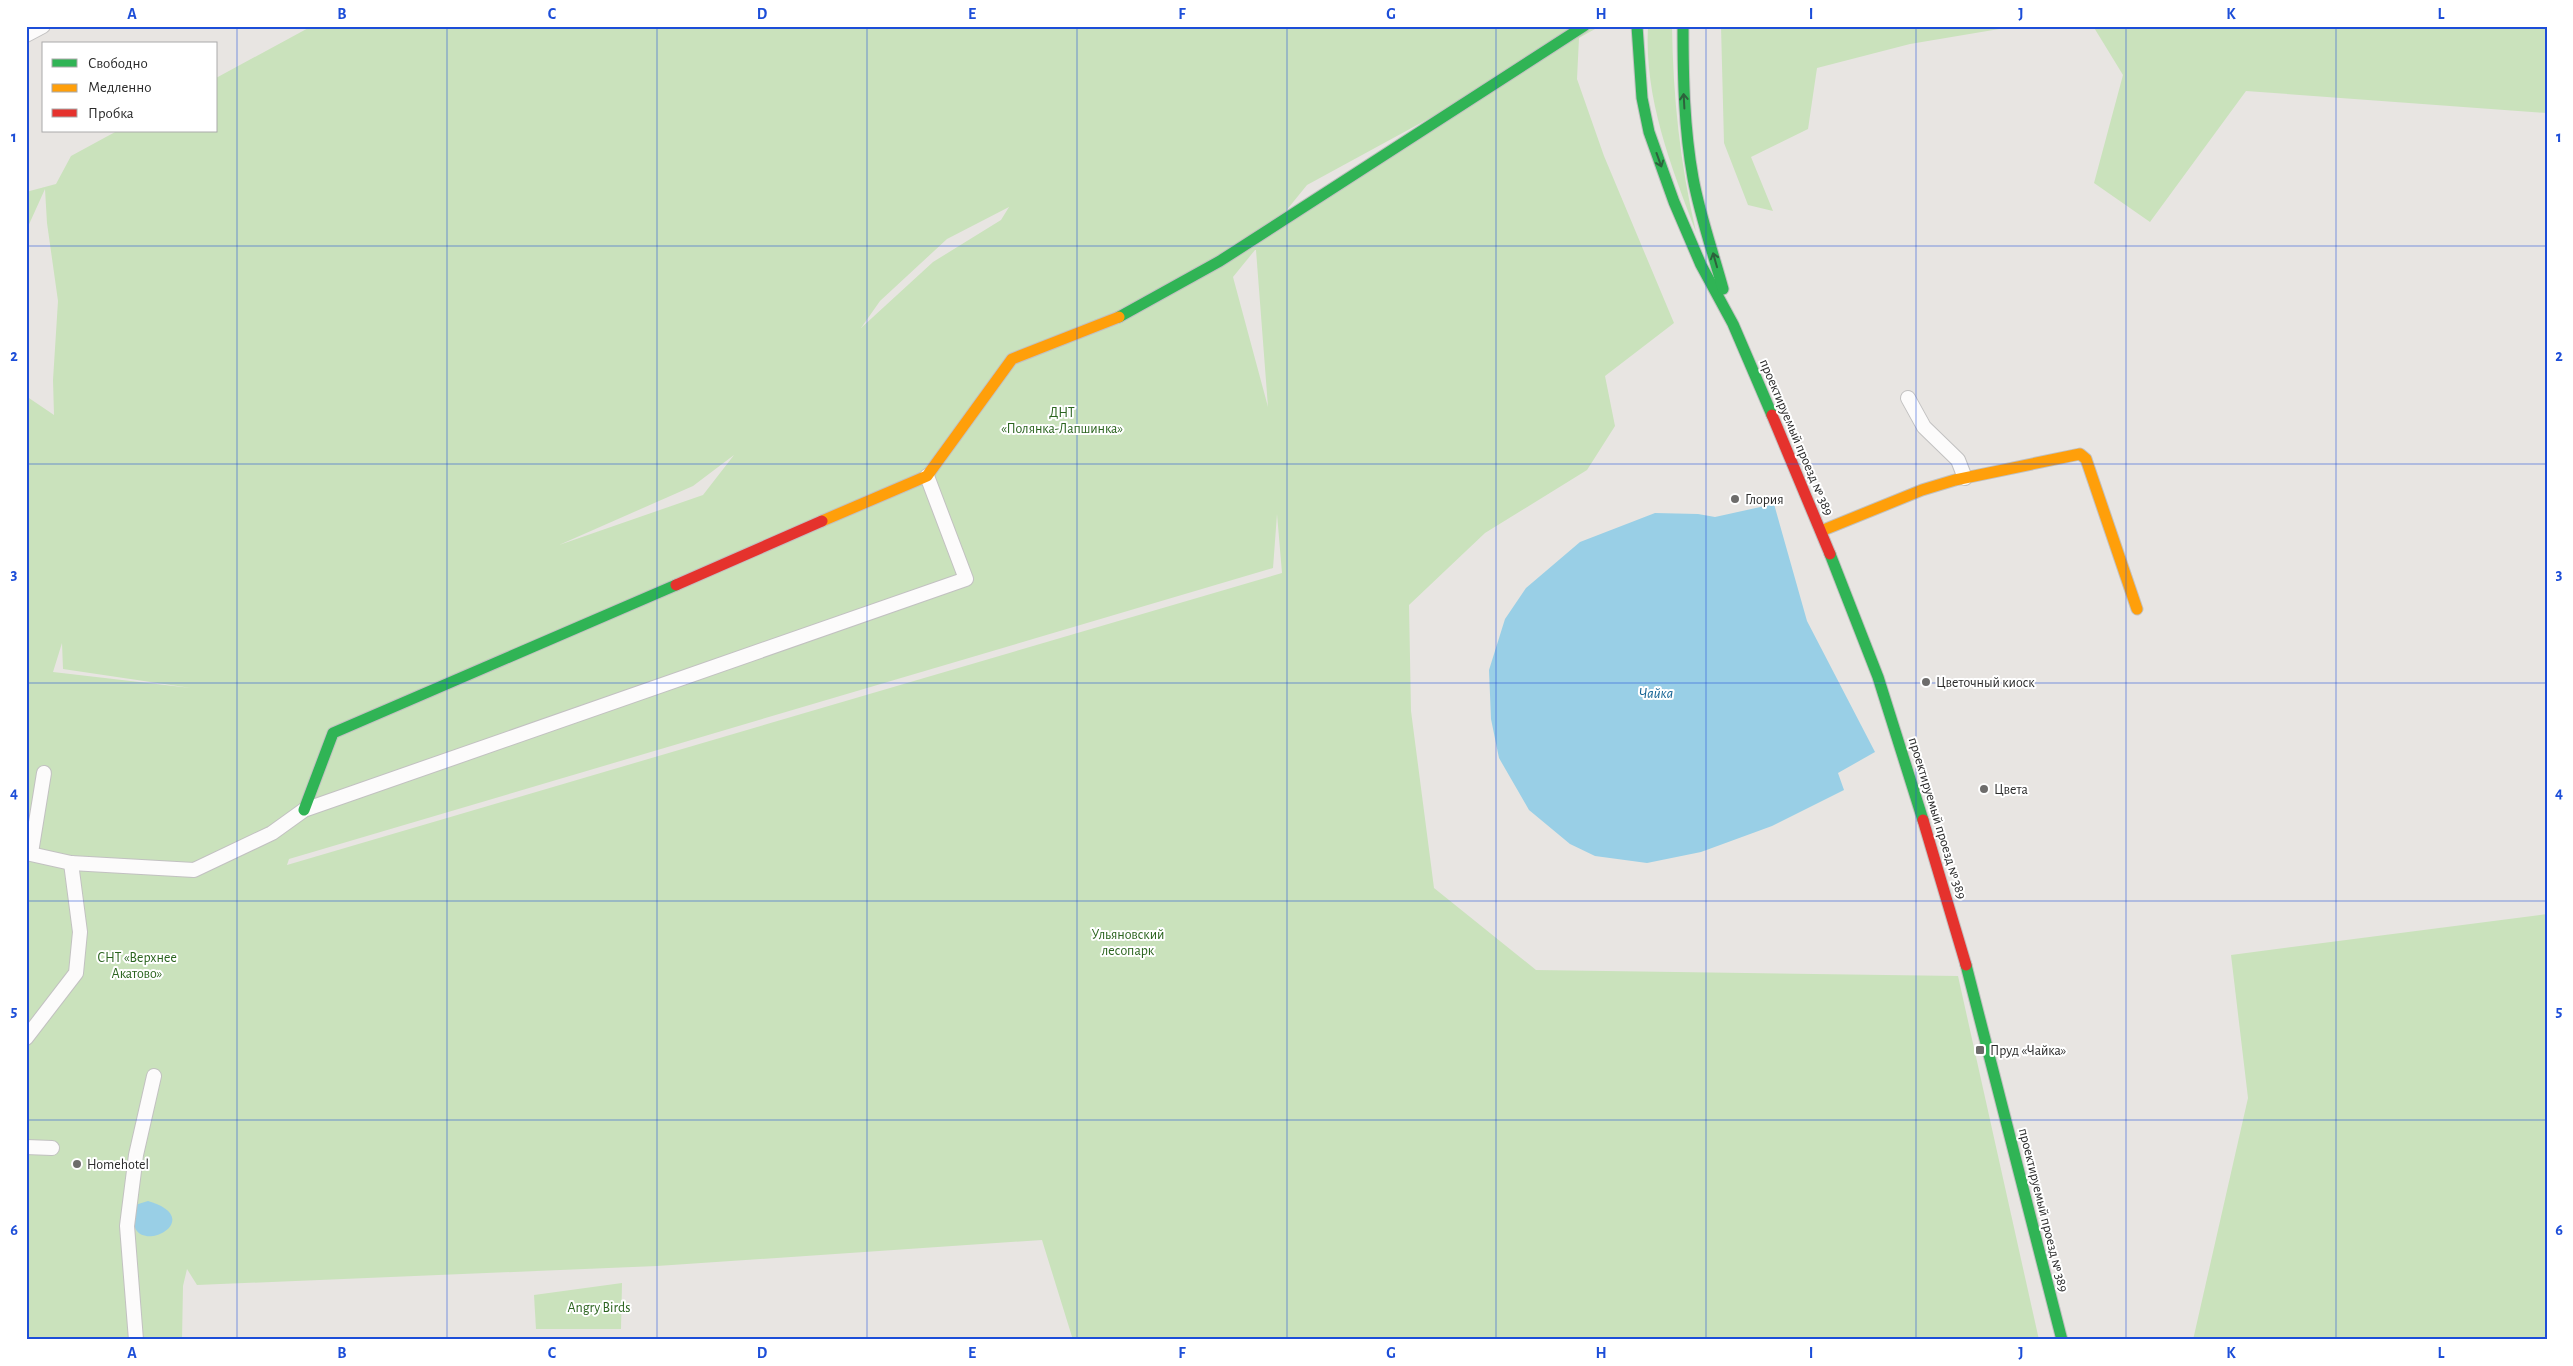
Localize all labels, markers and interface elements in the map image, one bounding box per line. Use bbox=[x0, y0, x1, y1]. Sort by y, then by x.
text: A bbox=[127, 6, 137, 22]
text: B bbox=[337, 6, 347, 22]
text: C bbox=[548, 6, 557, 22]
text: D bbox=[757, 6, 768, 22]
text: E bbox=[968, 6, 976, 22]
text: F bbox=[1178, 6, 1186, 22]
text: G bbox=[1386, 6, 1396, 22]
text: H bbox=[1595, 6, 1607, 22]
text: I bbox=[1809, 6, 1813, 22]
text: J bbox=[2018, 6, 2024, 22]
text: K bbox=[2226, 6, 2236, 22]
text: L bbox=[2438, 6, 2445, 22]
legend bbox=[42, 42, 218, 132]
text: Свободно bbox=[88, 56, 148, 71]
text: Медленно bbox=[88, 80, 152, 95]
one-way arrow bbox=[1680, 93, 1689, 109]
text: Пробка bbox=[88, 106, 134, 121]
text: 1 bbox=[11, 129, 17, 145]
text: 1 bbox=[2556, 129, 2562, 145]
one-way arrow bbox=[1655, 152, 1664, 167]
one-way arrow bbox=[1710, 252, 1719, 268]
text: 2 bbox=[10, 348, 18, 364]
text: 2 bbox=[2555, 348, 2563, 364]
street label: проектируемый проезд № 389 bbox=[1757, 357, 1835, 518]
park label: ДНТ «Полянка-Лапшинка» bbox=[1001, 406, 1123, 436]
marker: Глория bbox=[1729, 493, 1741, 505]
place label: Глория bbox=[1745, 493, 1784, 507]
text: 3 bbox=[11, 566, 18, 582]
text: 3 bbox=[2556, 566, 2563, 582]
marker: Цветочный киоск bbox=[1920, 676, 1932, 688]
place label: Цветочный киоск bbox=[1936, 676, 2035, 690]
water label: Чайка bbox=[1639, 686, 1673, 701]
street label: проектируемый проезд № 389 bbox=[1906, 736, 1968, 901]
marker: Цвета bbox=[1978, 783, 1990, 795]
place label: Цвета bbox=[1994, 783, 2029, 797]
text: 4 bbox=[10, 785, 18, 801]
text: 4 bbox=[2555, 785, 2563, 801]
park label: Ульяновский лесопарк bbox=[1092, 928, 1164, 958]
park label: СНТ «Верхнее Акатово» bbox=[97, 951, 177, 981]
text: 5 bbox=[11, 1003, 18, 1019]
text: 5 bbox=[2556, 1003, 2563, 1019]
marker: Пруд «Чайка» bbox=[1974, 1044, 1986, 1056]
place label: Пруд «Чайка» bbox=[1990, 1044, 2066, 1058]
street label: проектируемый проезд № 389 bbox=[2016, 1127, 2070, 1294]
marker: Homehotel bbox=[71, 1158, 83, 1170]
place label: Homehotel bbox=[87, 1158, 149, 1172]
text: 6 bbox=[10, 1222, 18, 1238]
text: 6 bbox=[2555, 1222, 2563, 1238]
park label: Angry Birds bbox=[568, 1301, 630, 1315]
text: A bbox=[127, 1345, 137, 1361]
text: B bbox=[337, 1345, 347, 1361]
text: C bbox=[548, 1345, 557, 1361]
text: D bbox=[757, 1345, 768, 1361]
text: E bbox=[968, 1345, 976, 1361]
text: F bbox=[1178, 1345, 1186, 1361]
text: G bbox=[1386, 1345, 1396, 1361]
text: H bbox=[1595, 1345, 1607, 1361]
text: I bbox=[1809, 1345, 1813, 1361]
text: J bbox=[2018, 1345, 2024, 1361]
text: K bbox=[2226, 1345, 2236, 1361]
text: L bbox=[2438, 1345, 2445, 1361]

